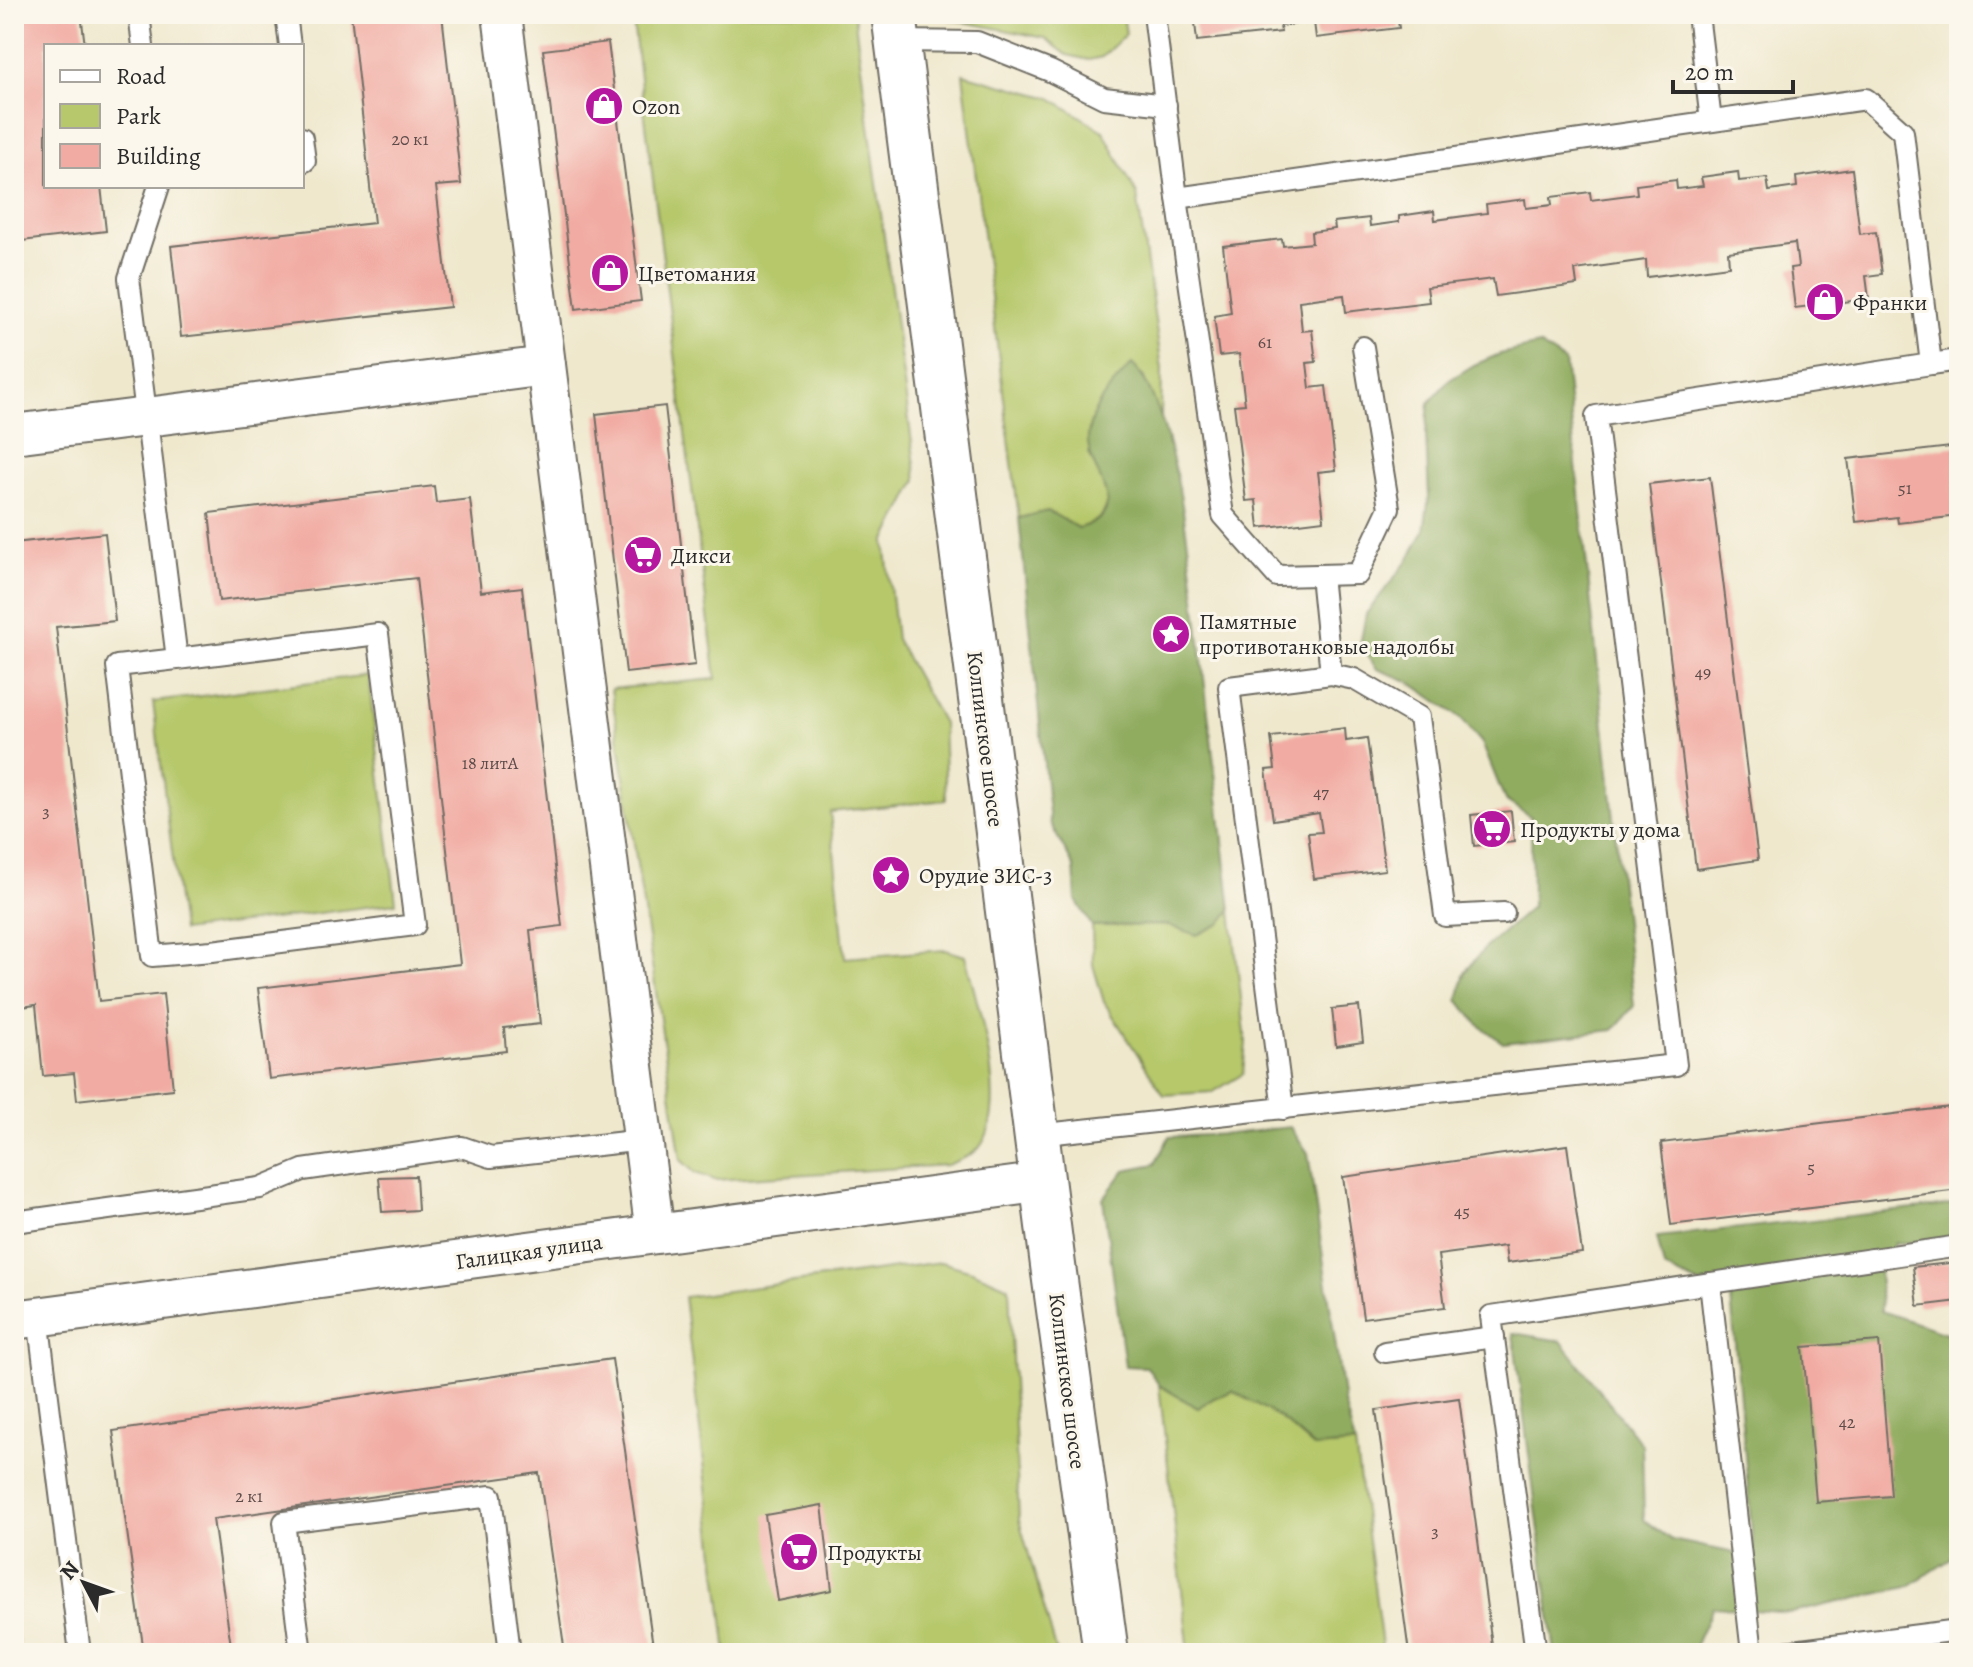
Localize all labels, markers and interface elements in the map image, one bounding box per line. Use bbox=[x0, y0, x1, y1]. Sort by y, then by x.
legend bbox=[44, 44, 304, 188]
scale bar bbox=[1673, 44, 1793, 94]
text: 20 m bbox=[1685, 56, 1734, 88]
text: Road bbox=[116, 60, 166, 92]
shop icon: Ozon bbox=[583, 85, 625, 127]
place label: Ozon bbox=[632, 92, 680, 122]
text: Park bbox=[116, 100, 161, 132]
house number: 20 к1 bbox=[391, 127, 429, 151]
text: Building bbox=[116, 140, 201, 172]
shop icon: Цветомания bbox=[589, 252, 631, 294]
place label: Цветомания bbox=[638, 259, 756, 289]
shop icon: Франки bbox=[1804, 281, 1846, 323]
place label: Франки bbox=[1853, 288, 1927, 318]
house number: 61 bbox=[1258, 330, 1272, 354]
house number: 51 bbox=[1898, 476, 1912, 500]
supermarket icon: Дикси bbox=[622, 534, 664, 576]
place label: Дикси bbox=[671, 541, 731, 571]
place label: Памятные противотанковые надолбы bbox=[1199, 607, 1455, 662]
place icon: Памятные противотанковые надолбы bbox=[1150, 613, 1192, 655]
street label: Колпинское шоссе bbox=[959, 649, 1011, 829]
house number: 49 bbox=[1695, 660, 1711, 684]
house number: 18 литА bbox=[462, 751, 519, 775]
house number: 47 bbox=[1313, 780, 1329, 804]
house number: 3 bbox=[42, 799, 50, 823]
supermarket icon: Продукты у дома bbox=[1471, 808, 1513, 850]
place label: Продукты у дома bbox=[1520, 815, 1681, 845]
place icon: Орудие ЗИС-3 bbox=[870, 854, 912, 896]
place label: Орудие ЗИС-3 bbox=[919, 861, 1052, 891]
house number: 5 bbox=[1807, 1155, 1815, 1179]
house number: 45 bbox=[1454, 1199, 1470, 1223]
street label: Галицкая улица bbox=[454, 1227, 605, 1277]
street label: Колпинское шоссе bbox=[1041, 1291, 1093, 1471]
house number: 42 bbox=[1839, 1410, 1856, 1434]
house number: 2 к1 bbox=[235, 1484, 263, 1508]
house number: 3 bbox=[1431, 1519, 1439, 1543]
supermarket icon: Продукты bbox=[778, 1531, 820, 1573]
place label: Продукты bbox=[827, 1538, 922, 1568]
north arrow bbox=[44, 1543, 124, 1623]
text: N bbox=[53, 1555, 86, 1586]

